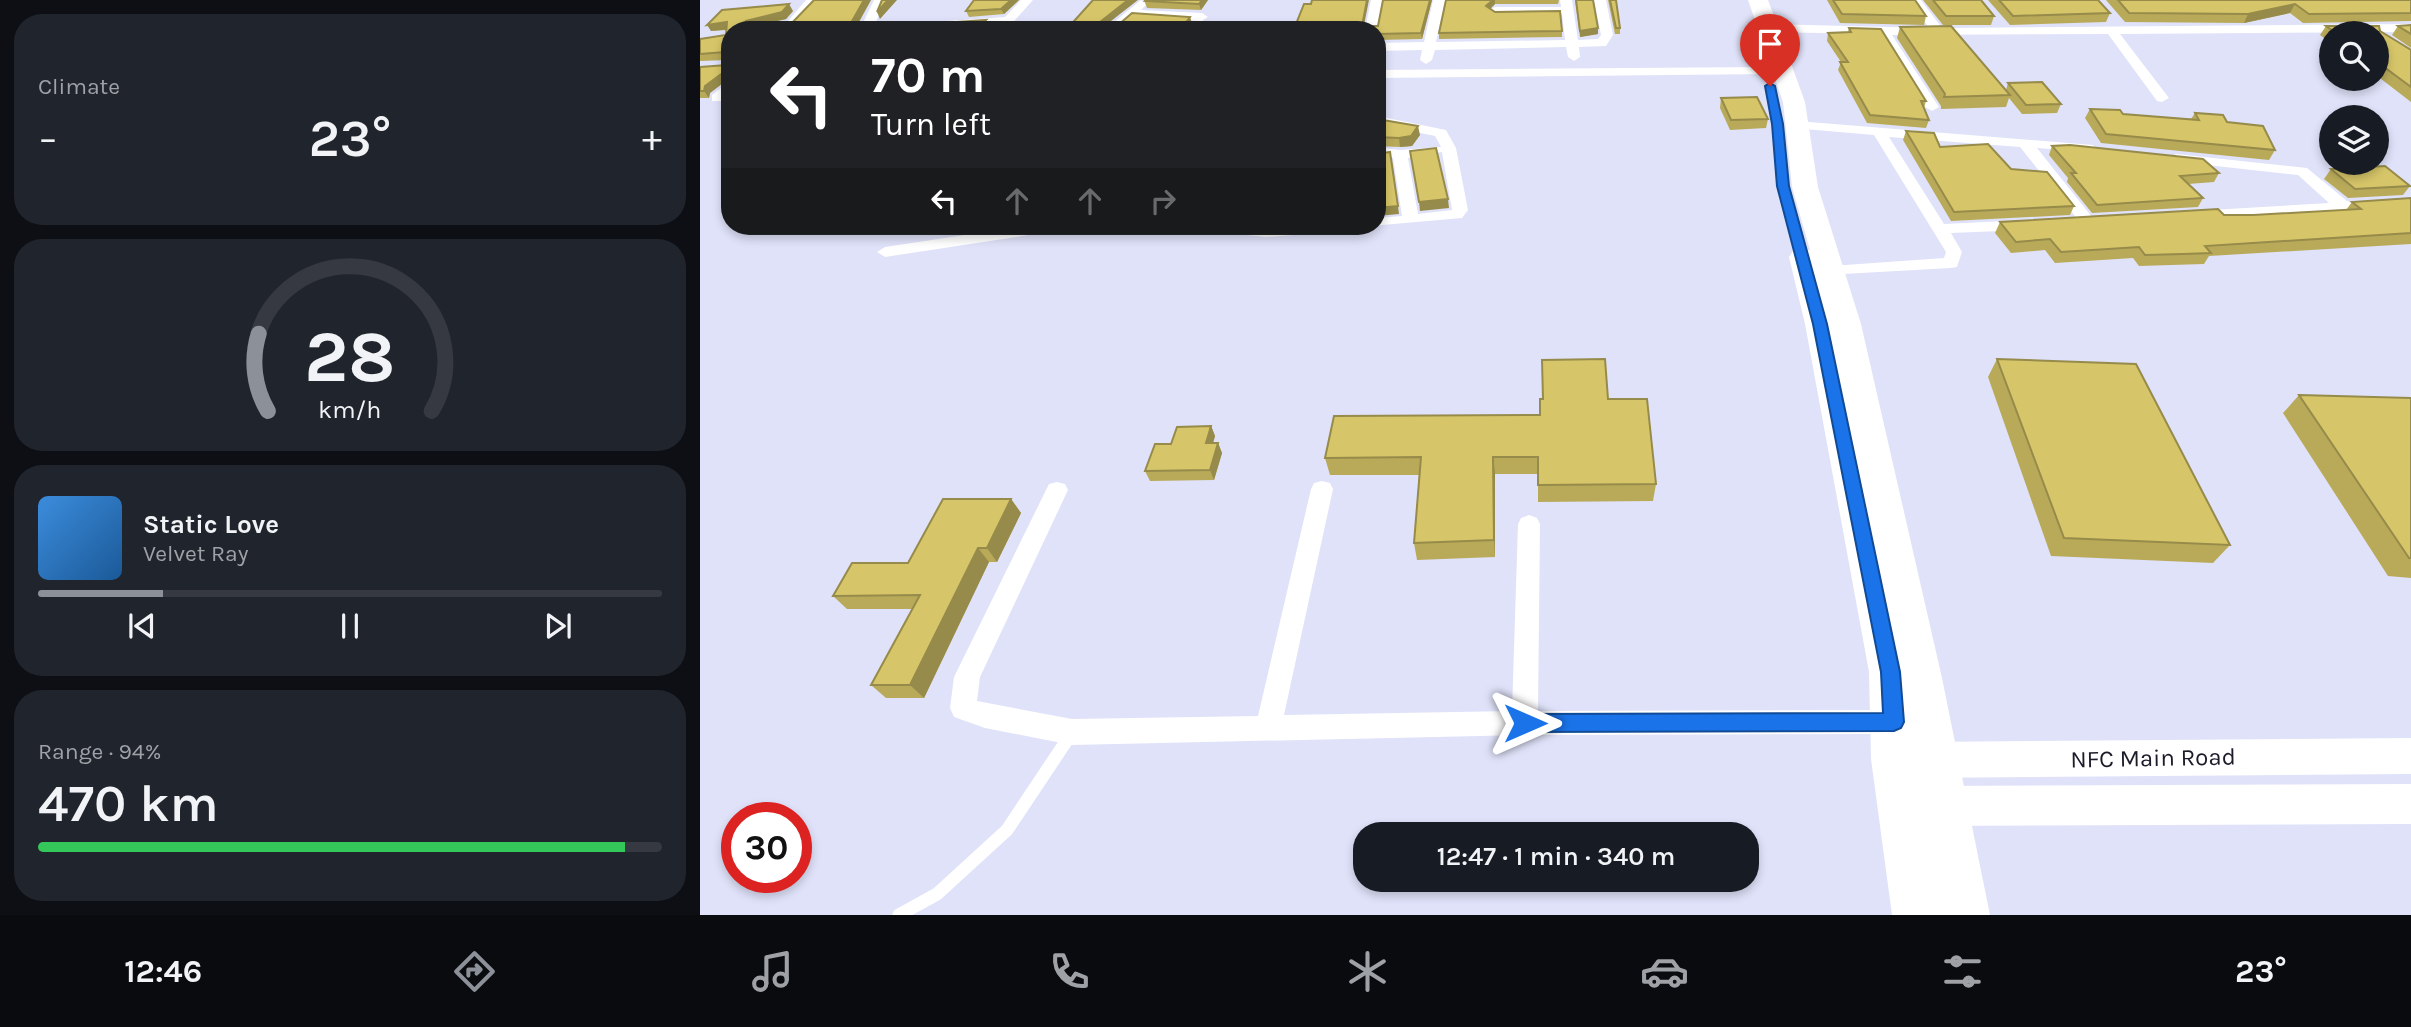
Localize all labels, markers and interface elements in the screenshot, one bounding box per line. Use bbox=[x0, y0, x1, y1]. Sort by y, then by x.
pin bbox=[1740, 14, 1800, 86]
map controls bbox=[2319, 21, 2389, 175]
button: search bbox=[2319, 21, 2389, 91]
icon: arrive bbox=[1751, 25, 1789, 63]
text: 70 m bbox=[871, 47, 985, 104]
icon: left bbox=[756, 49, 847, 140]
text: Climate bbox=[38, 73, 120, 100]
button: layers bbox=[2319, 105, 2389, 175]
text: Turn left bbox=[871, 106, 991, 143]
text: 23° bbox=[309, 108, 391, 169]
text: − bbox=[38, 116, 58, 161]
text: + bbox=[642, 116, 662, 161]
icon: left bbox=[925, 182, 963, 220]
icon: ahead bbox=[998, 182, 1036, 220]
icon: ahead bbox=[1071, 182, 1109, 220]
icon: right bbox=[1144, 182, 1182, 220]
text: 28 bbox=[304, 314, 396, 399]
text: km/h bbox=[318, 395, 382, 424]
text: Static Love bbox=[143, 509, 279, 540]
text: Velvet Ray bbox=[143, 540, 248, 567]
icon: previous bbox=[123, 607, 161, 645]
icon: pause bbox=[331, 607, 369, 645]
icon: next bbox=[539, 607, 577, 645]
position arrow bbox=[1488, 686, 1562, 760]
text: Range · 94% bbox=[38, 738, 161, 765]
street label: NFC Main Road bbox=[2070, 743, 2236, 773]
text: 470 km bbox=[38, 773, 219, 834]
speed limit sign: 30 bbox=[721, 802, 812, 893]
text: 12:47 · 1 min · 340 m bbox=[1437, 841, 1675, 872]
icon: directions bbox=[450, 947, 499, 996]
icon: music bbox=[748, 947, 797, 996]
icon: phone bbox=[1045, 947, 1094, 996]
icon: climate bbox=[1343, 947, 1392, 996]
icon: car bbox=[1640, 947, 1689, 996]
icon: filters bbox=[1938, 947, 1987, 996]
text: 12:46 bbox=[124, 953, 202, 990]
text: 23° bbox=[2235, 953, 2287, 990]

